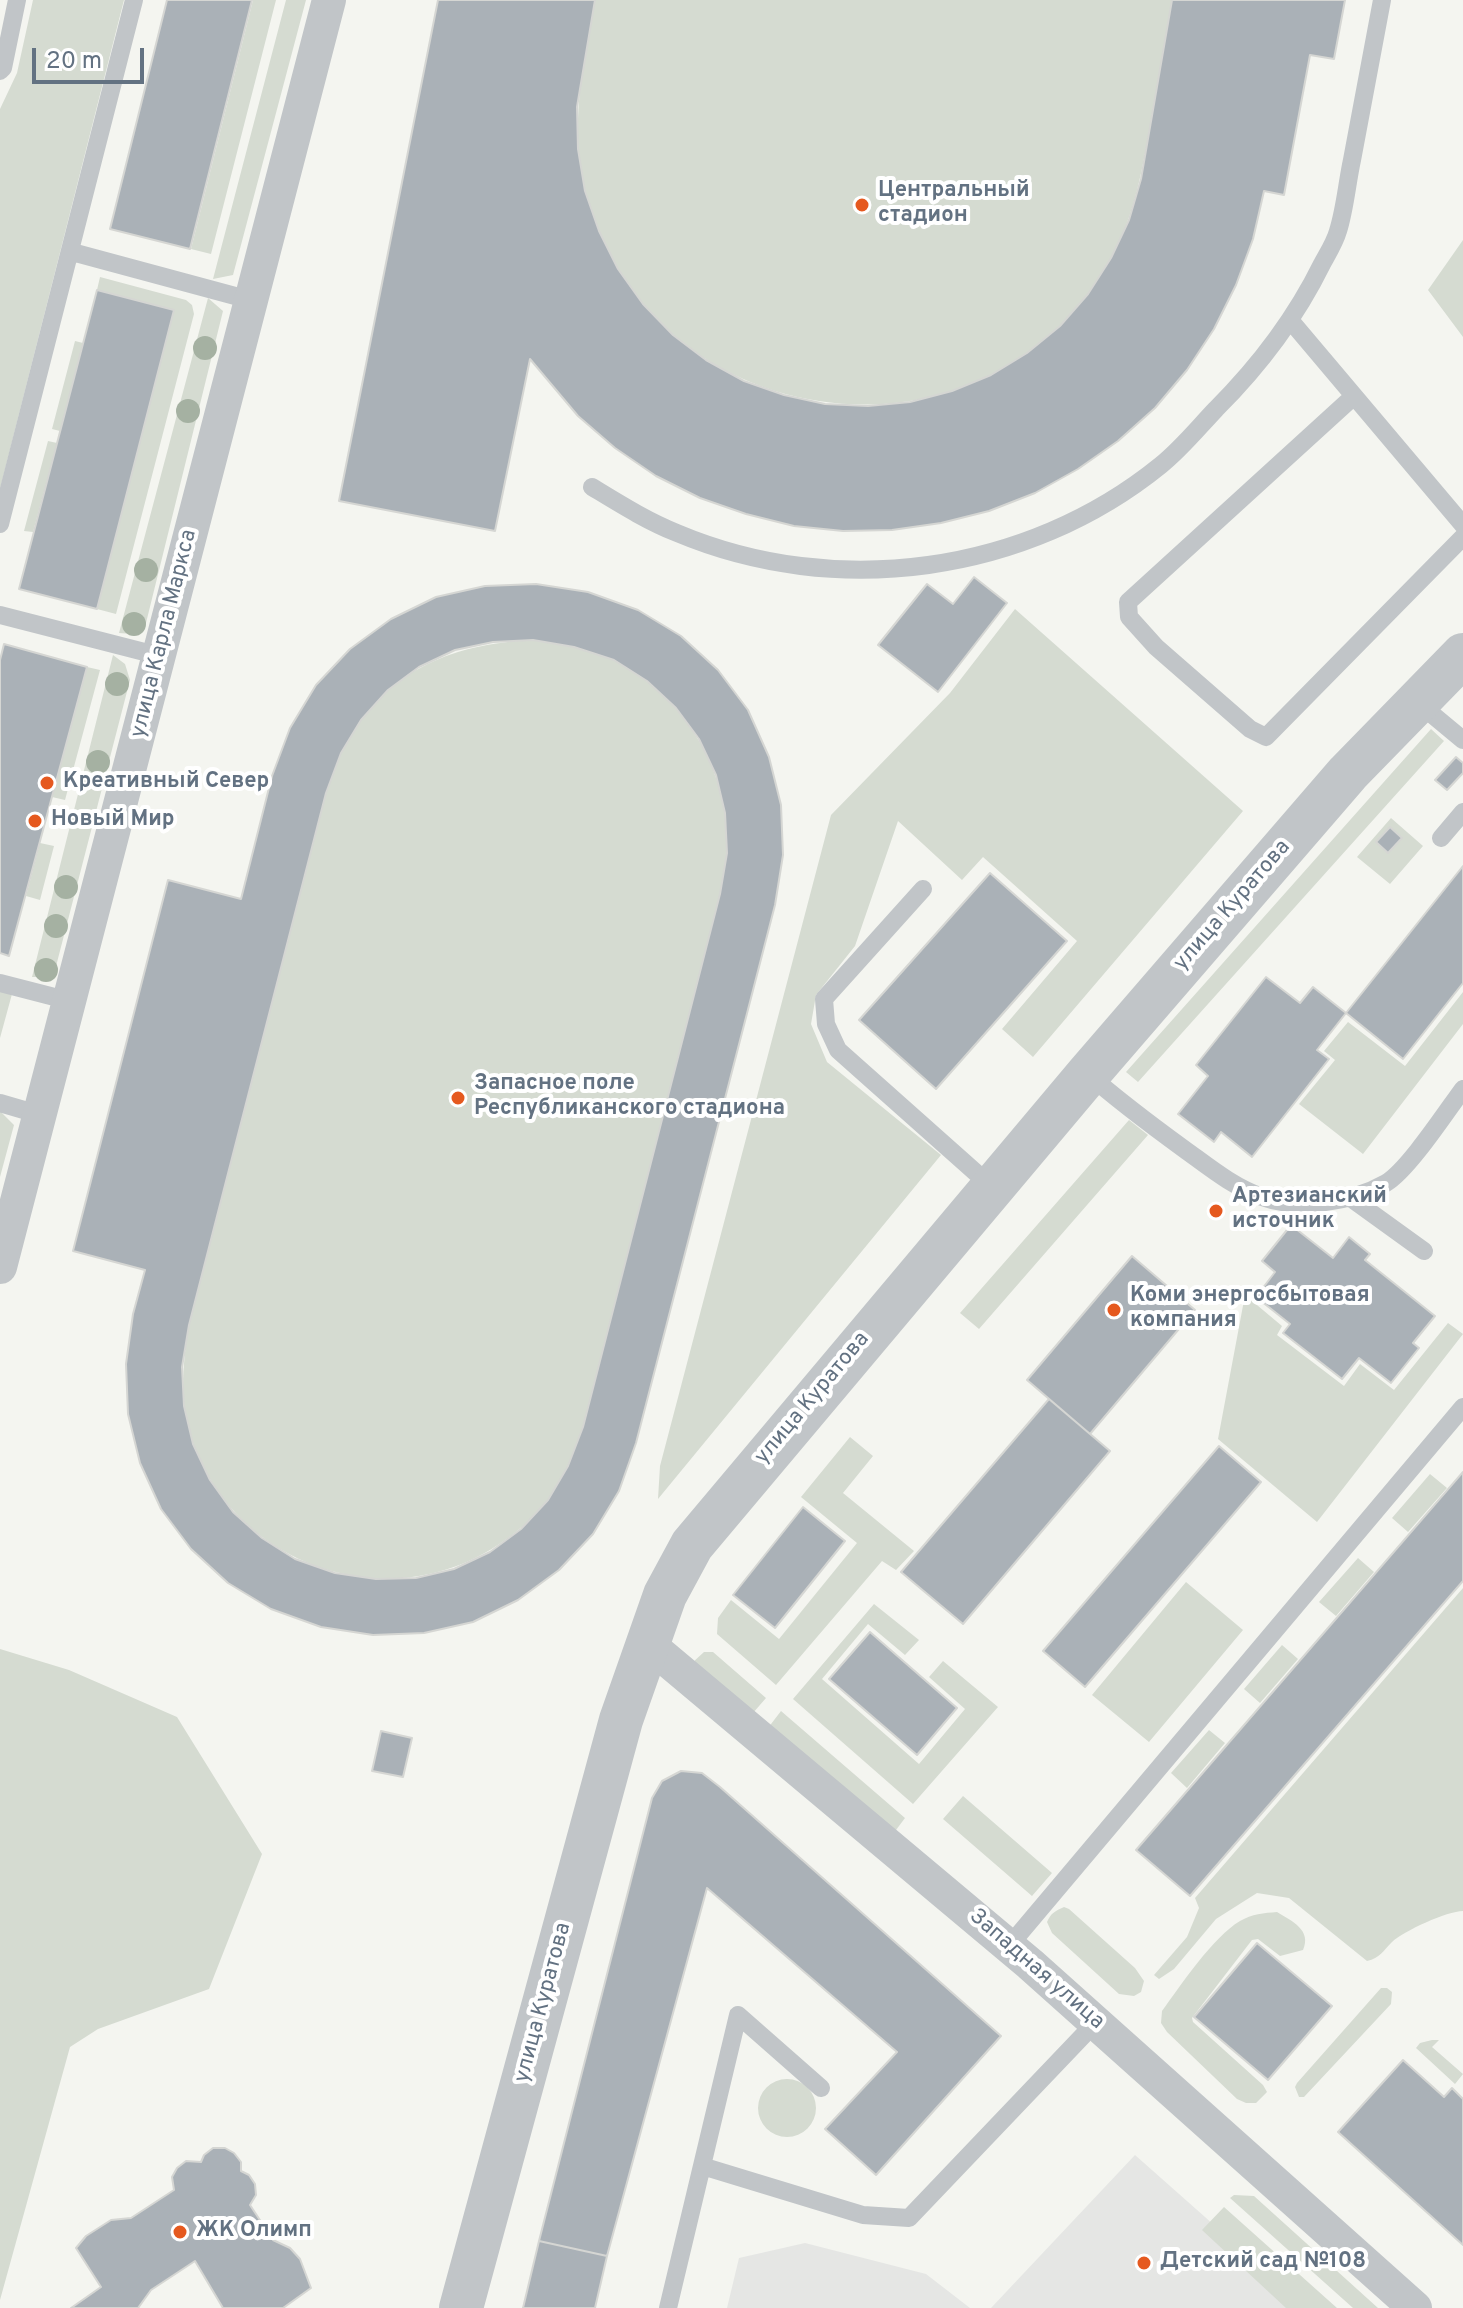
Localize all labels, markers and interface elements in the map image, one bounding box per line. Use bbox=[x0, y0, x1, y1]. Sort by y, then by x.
scale bar bbox=[36, 32, 148, 82]
text: 20 m bbox=[46, 47, 102, 77]
place label: Центральный стадион bbox=[878, 179, 1030, 230]
marker: Центральный стадион bbox=[853, 196, 871, 214]
street label: улица Карла Маркса bbox=[126, 527, 204, 741]
place label: Креативный Север bbox=[63, 770, 269, 796]
marker: Креативный Север bbox=[38, 774, 56, 792]
place label: Новый Мир bbox=[51, 808, 175, 834]
marker: Новый Мир bbox=[26, 812, 44, 830]
street label: улица Куратова bbox=[1169, 835, 1297, 977]
place label: Запасное поле Республиканского стадиона bbox=[474, 1072, 785, 1124]
marker: Запасное поле Республиканского стадиона bbox=[449, 1089, 467, 1107]
place label: Артезианский источник bbox=[1232, 1185, 1387, 1236]
marker: Артезианский источник bbox=[1207, 1202, 1225, 1220]
place label: Коми энергосбытовая компания bbox=[1130, 1284, 1370, 1336]
marker: Коми энергосбытовая компания bbox=[1105, 1301, 1123, 1319]
street label: улица Куратова bbox=[750, 1327, 876, 1471]
street label: Западная улица bbox=[963, 1904, 1109, 2036]
street label: улица Куратова bbox=[510, 1920, 578, 2086]
place label: ЖК Олимп bbox=[196, 2219, 312, 2245]
marker: ЖК Олимп bbox=[171, 2223, 189, 2241]
place label: Детский сад №108 bbox=[1160, 2250, 1366, 2276]
marker: Детский сад №108 bbox=[1135, 2254, 1153, 2272]

